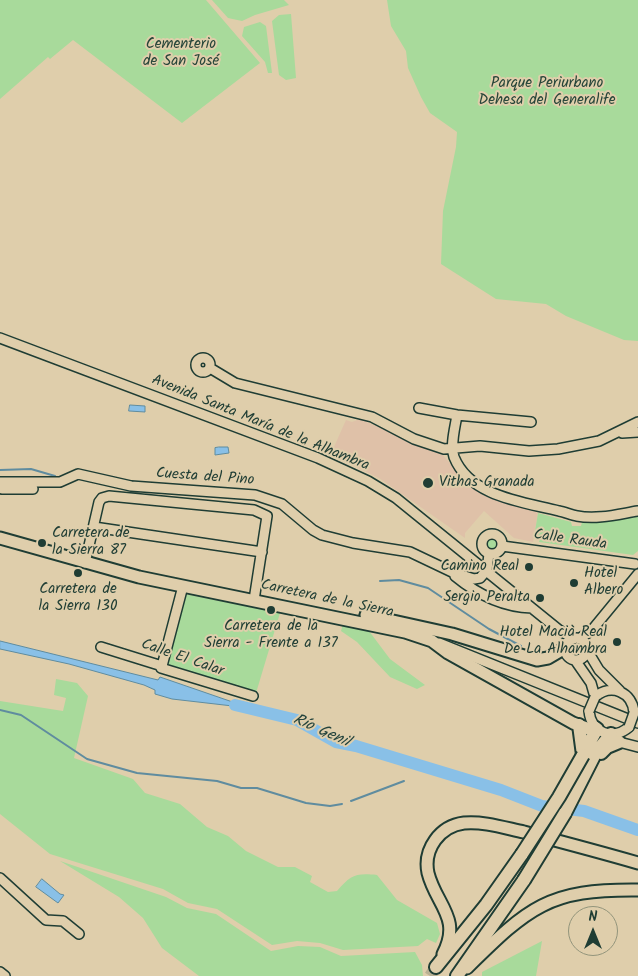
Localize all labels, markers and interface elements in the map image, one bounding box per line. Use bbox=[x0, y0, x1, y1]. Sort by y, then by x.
park label: Cementerio de San José bbox=[143, 36, 219, 71]
park label: Parque Periurbano Dehesa del Generalife bbox=[479, 75, 615, 110]
street label: Avenida Santa María de la Alhambra bbox=[148, 372, 372, 476]
street label: Cuesta del Pino bbox=[155, 466, 255, 490]
place label: Vithas Granada bbox=[439, 474, 535, 492]
marker: Vithas Granada bbox=[421, 476, 435, 490]
place label: Carretera de la Sierra 87 bbox=[52, 525, 130, 560]
street label: Calle Rauda bbox=[532, 527, 608, 555]
marker: Carretera de la Sierra 87 bbox=[36, 537, 48, 549]
place label: Camino Real bbox=[440, 558, 519, 576]
marker: Camino Real bbox=[523, 561, 535, 573]
place label: Hotel Albero bbox=[584, 565, 623, 600]
marker: Carretera de la Sierra 130 bbox=[72, 567, 84, 579]
street label: Carretera de la Sierra bbox=[259, 577, 395, 623]
marker: Hotel Albero bbox=[568, 577, 580, 589]
place label: Carretera de la Sierra 130 bbox=[39, 581, 117, 616]
place label: Sergio Peralta bbox=[443, 589, 530, 607]
marker: Sergio Peralta bbox=[534, 592, 546, 604]
marker: Carretera de la Sierra - Frente a 137 bbox=[265, 604, 277, 616]
place label: Carretera de la Sierra - Frente a 137 bbox=[204, 618, 338, 653]
place label: Hotel Macià Real De La Alhambra bbox=[499, 624, 607, 659]
street label: Calle El Calar bbox=[138, 636, 226, 682]
marker: Hotel Macià Real De La Alhambra bbox=[611, 636, 623, 648]
water label: Río Genil bbox=[290, 711, 352, 753]
north arrow bbox=[568, 906, 618, 956]
text: N bbox=[589, 906, 597, 928]

